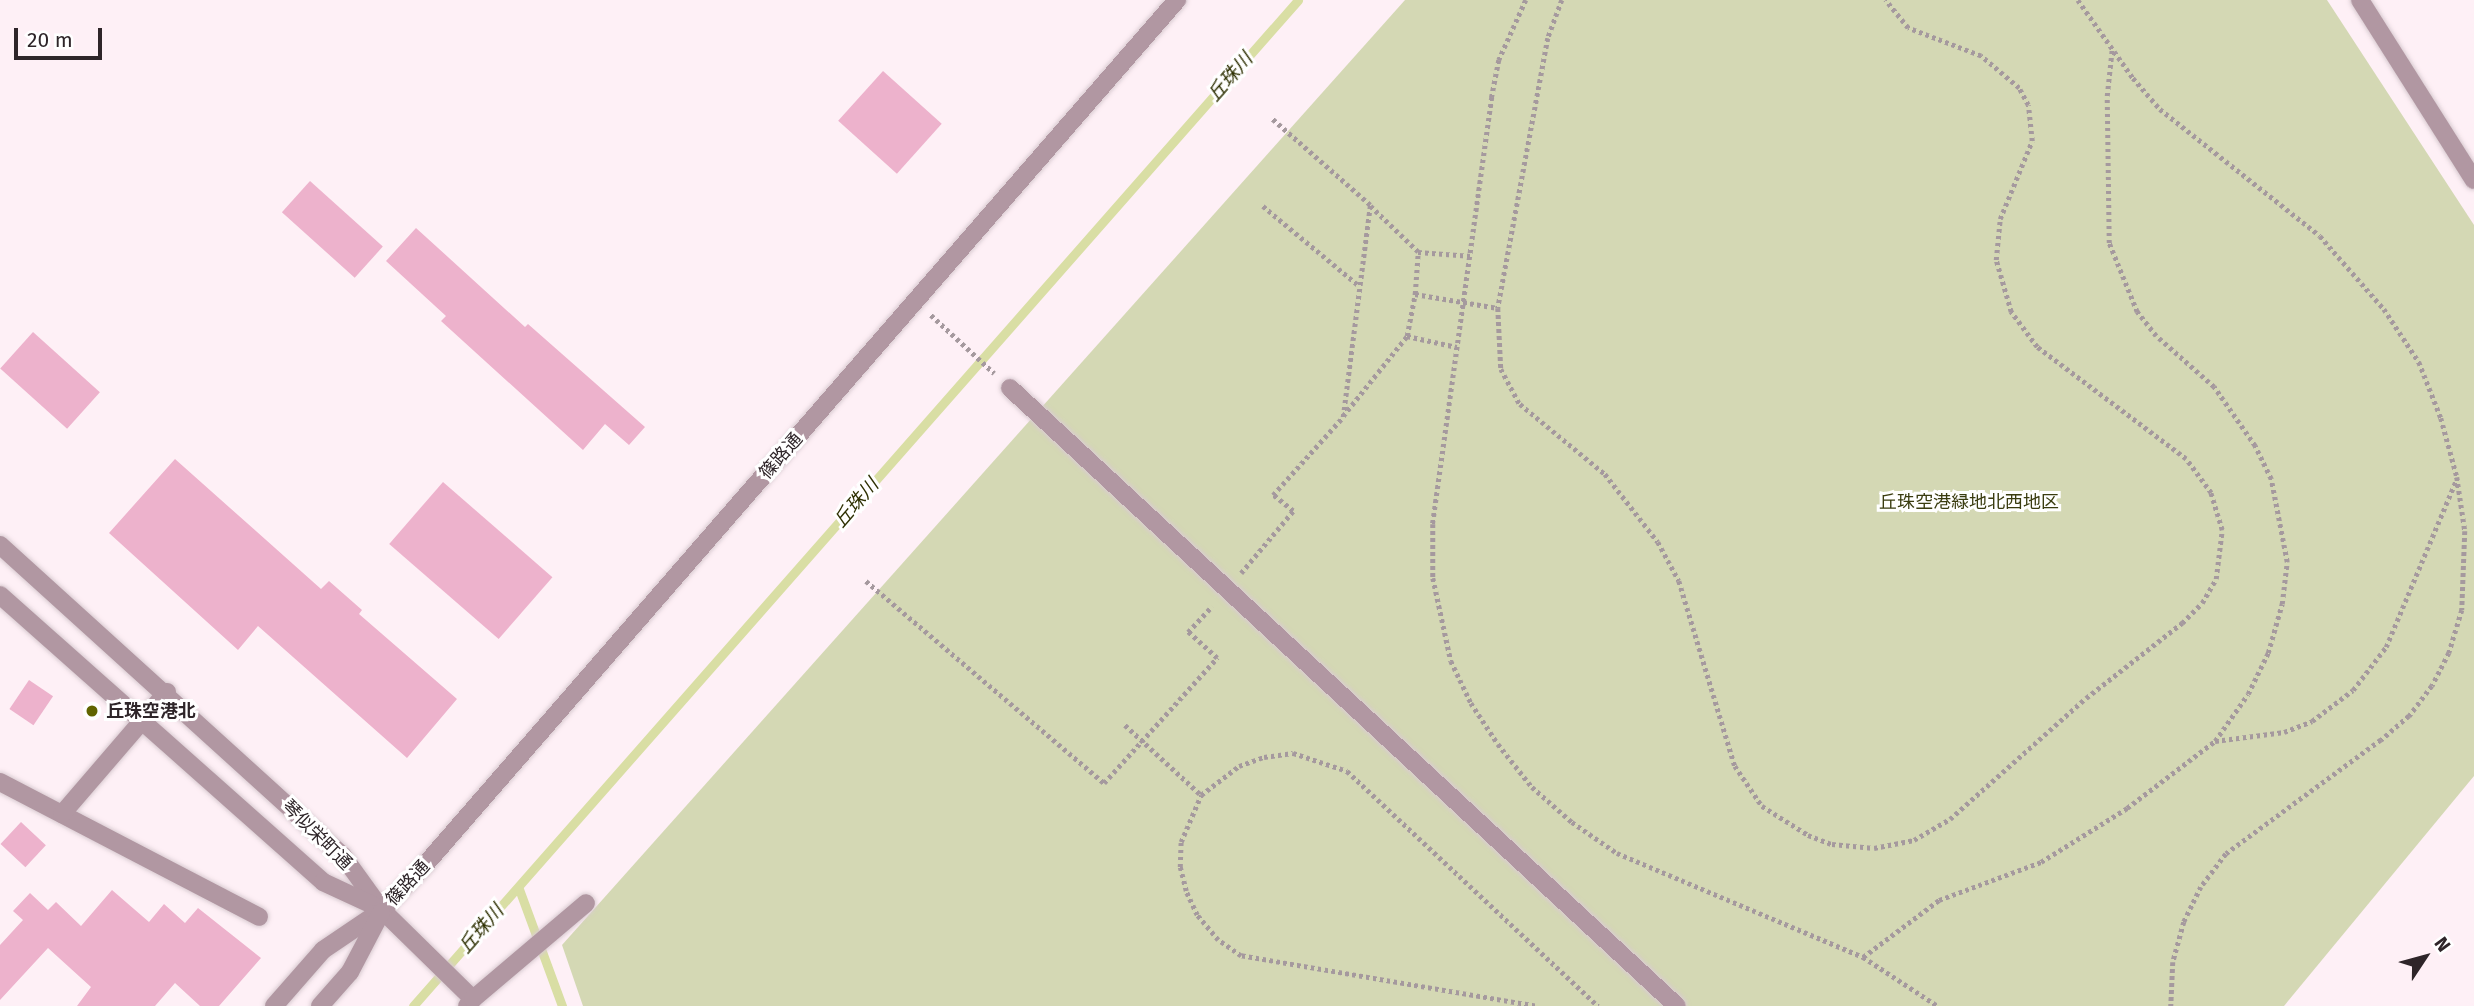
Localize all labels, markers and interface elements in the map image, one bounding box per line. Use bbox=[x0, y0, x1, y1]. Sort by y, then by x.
scale bar bbox=[18, 14, 105, 58]
text: 20 m bbox=[27, 27, 73, 53]
water label: 丘珠川 bbox=[1203, 48, 1257, 106]
street label: 篠路通 bbox=[755, 429, 807, 483]
water label: 丘珠川 bbox=[829, 474, 883, 532]
park label: 丘珠空港緑地北西地区 bbox=[1879, 491, 2059, 513]
place label: 丘珠空港北 bbox=[106, 700, 196, 722]
marker: 丘珠空港北 bbox=[84, 703, 100, 719]
street label: 琴似栄町通 bbox=[278, 796, 356, 874]
street label: 篠路通 bbox=[382, 856, 434, 910]
water label: 丘珠川 bbox=[454, 900, 508, 958]
north arrow bbox=[2390, 922, 2460, 992]
text: N bbox=[2429, 932, 2455, 956]

